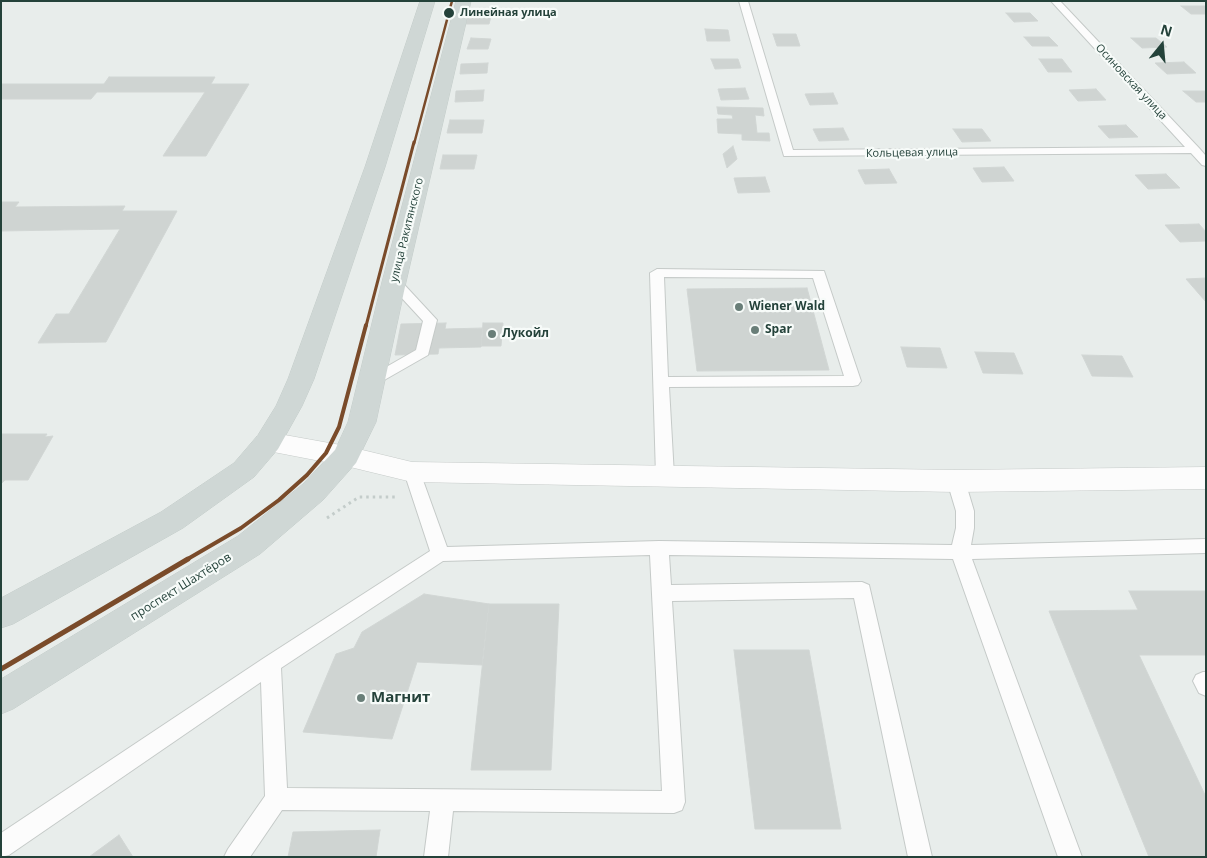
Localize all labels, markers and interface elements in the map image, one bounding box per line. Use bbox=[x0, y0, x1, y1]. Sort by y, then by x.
marker: Линейная улица bbox=[442, 6, 456, 20]
place label: Линейная улица bbox=[460, 6, 557, 20]
text: N bbox=[1158, 19, 1175, 41]
north arrow bbox=[1137, 20, 1187, 70]
street label: Осиновская улица bbox=[1093, 41, 1169, 123]
street label: Кольцевая улица bbox=[866, 146, 958, 160]
street label: улица Ракитянского bbox=[388, 176, 426, 284]
place label: Wiener Wald bbox=[749, 300, 825, 314]
marker: Wiener Wald bbox=[733, 301, 745, 313]
place label: Spar bbox=[765, 323, 792, 337]
marker: Spar bbox=[749, 324, 761, 336]
place label: Лукойл bbox=[502, 327, 549, 341]
marker: Лукойл bbox=[486, 328, 498, 340]
street label: проспект Шахтёров bbox=[128, 550, 234, 624]
place label: Магнит bbox=[371, 689, 430, 707]
marker: Магнит bbox=[355, 692, 367, 704]

